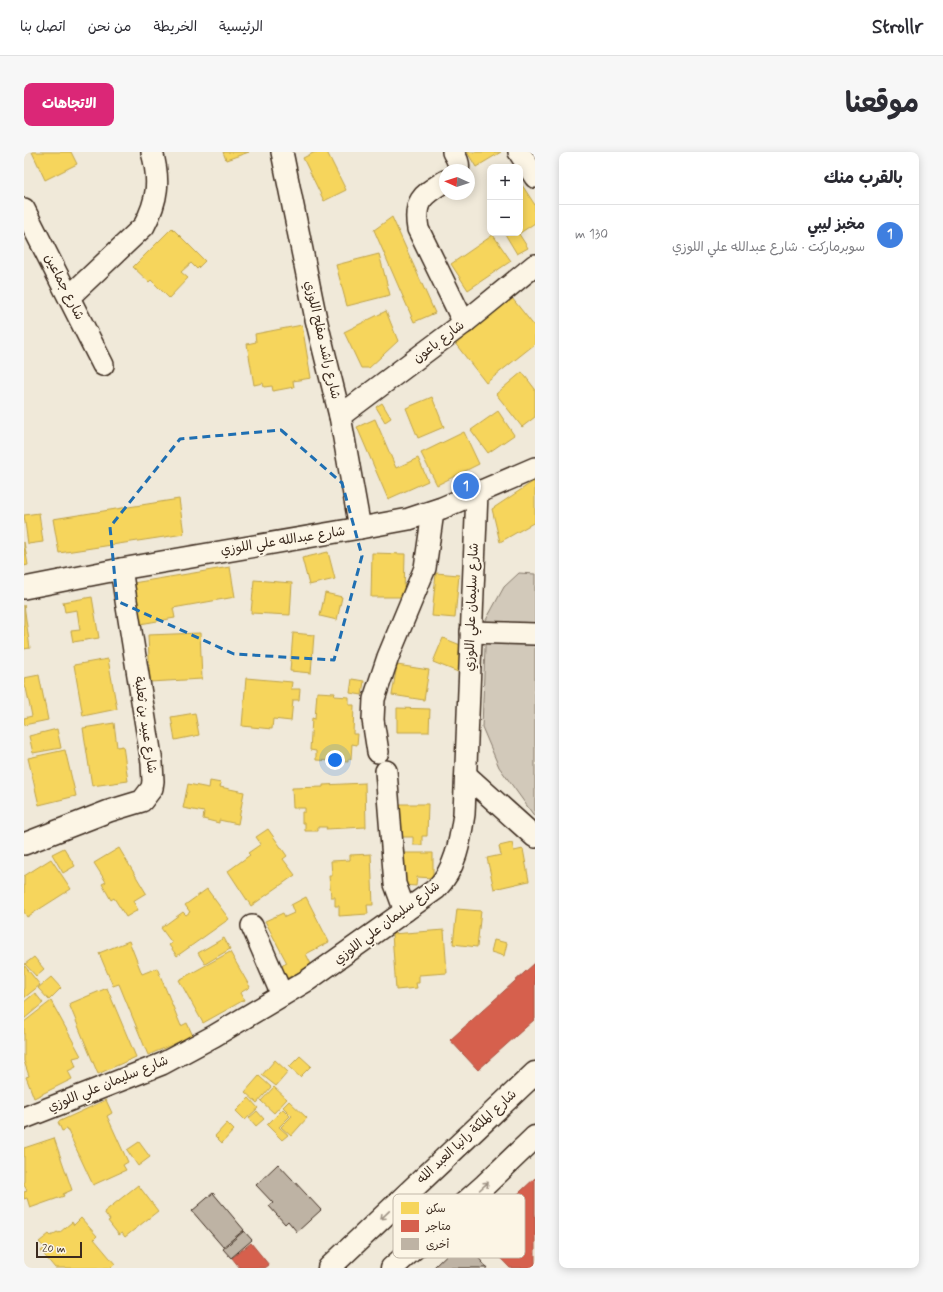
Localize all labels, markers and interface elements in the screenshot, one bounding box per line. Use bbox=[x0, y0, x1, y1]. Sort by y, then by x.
text: Strollr bbox=[872, 15, 923, 40]
text: اتصل بنا bbox=[20, 18, 66, 36]
text: من نحن bbox=[88, 18, 131, 36]
text: الخريطة bbox=[153, 18, 197, 36]
text: الرئيسية bbox=[219, 18, 263, 36]
button: الاتجاهات bbox=[24, 83, 114, 126]
text: موقعنا bbox=[845, 86, 919, 123]
north arrow bbox=[439, 164, 475, 200]
map controls bbox=[487, 164, 523, 236]
button: + bbox=[487, 164, 523, 200]
text: بالقرب منك bbox=[824, 167, 903, 189]
button: − bbox=[487, 200, 523, 236]
text: مخبز ليبي bbox=[807, 215, 865, 235]
text: 130 m bbox=[575, 226, 608, 243]
text: 1 bbox=[887, 226, 893, 243]
text: سوبرماركت · شارع عبدالله علي اللوزي bbox=[672, 239, 865, 256]
street label: شارع جماعين bbox=[40, 251, 88, 323]
street label: شارع راشد مفلح اللوزي bbox=[300, 279, 344, 401]
street label: شارع باعون bbox=[410, 317, 468, 367]
pin: 1 bbox=[453, 471, 479, 501]
street label: شارع عبدالله علي اللوزي bbox=[219, 523, 347, 561]
street label: شارع سليمان علي اللوزي bbox=[461, 542, 485, 672]
street label: شارع عبيد بن ثعلبة bbox=[130, 675, 160, 775]
your location bbox=[325, 750, 345, 770]
street label: شارع سليمان علي اللوزي bbox=[331, 877, 445, 970]
street label: شارع سليمان علي اللوزي bbox=[45, 1052, 172, 1118]
street label: شارع الملكة رانيا العبد الله bbox=[413, 1086, 521, 1188]
one-way arrow bbox=[479, 1181, 489, 1191]
legend bbox=[393, 1194, 525, 1258]
text: سكن bbox=[426, 1202, 446, 1216]
one-way arrow bbox=[380, 1210, 390, 1220]
text: متاجر bbox=[425, 1220, 451, 1234]
text: أخرى bbox=[426, 1238, 449, 1252]
scale bar bbox=[36, 1240, 82, 1259]
text: 20 m bbox=[42, 1242, 65, 1256]

